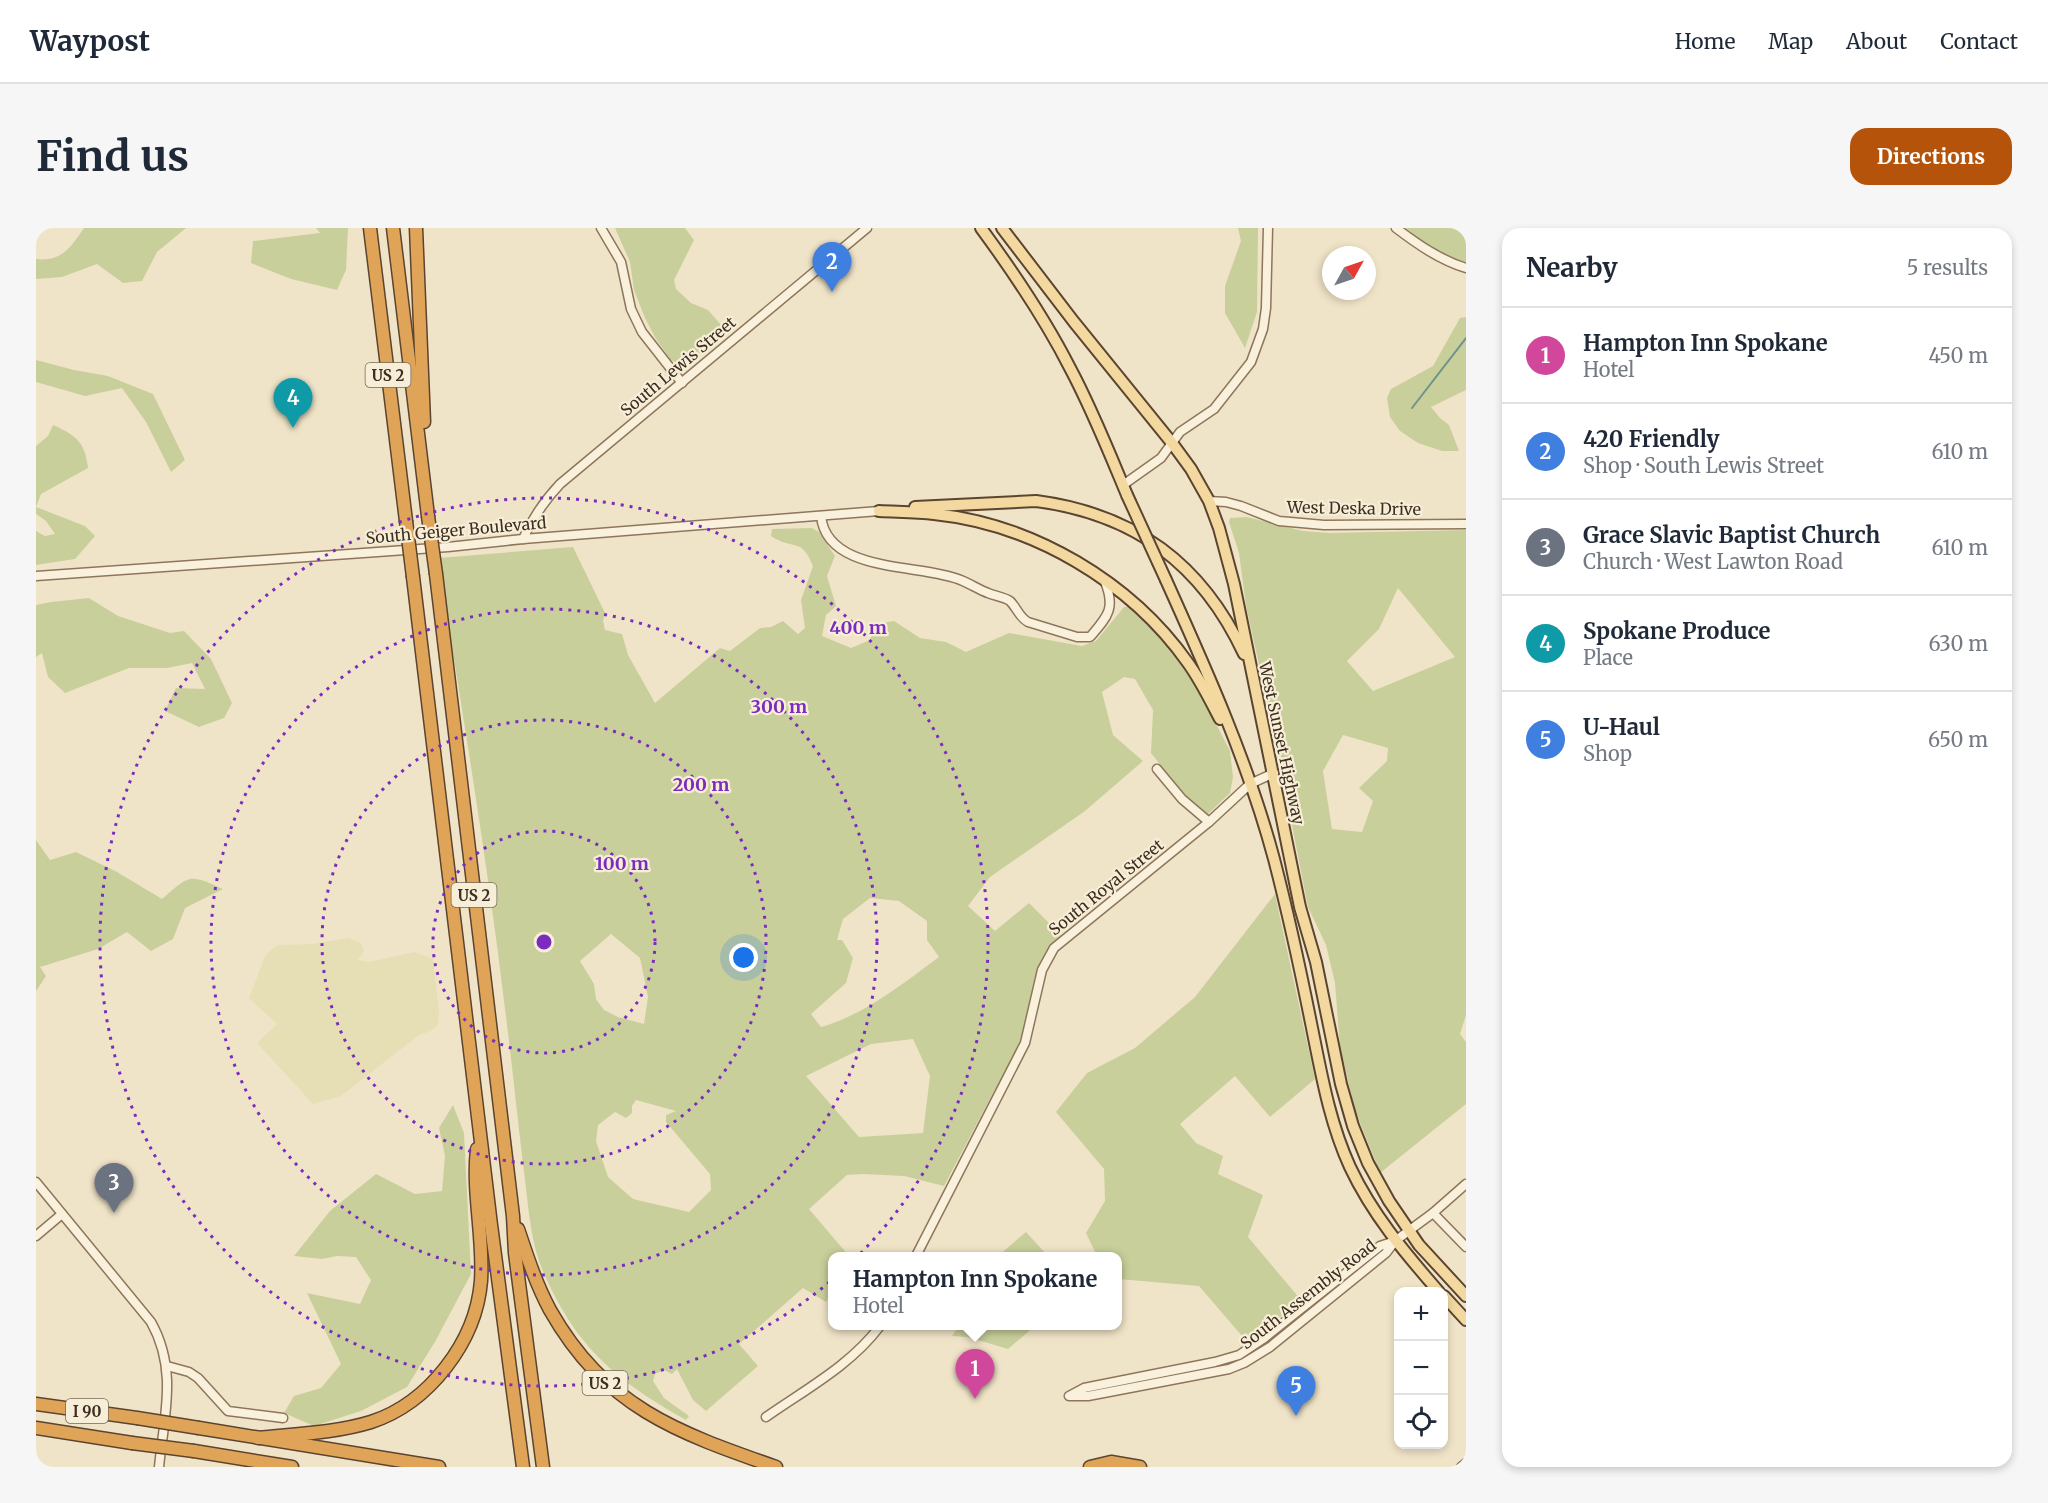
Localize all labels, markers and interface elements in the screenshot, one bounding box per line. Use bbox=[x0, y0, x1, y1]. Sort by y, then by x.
text: Waypost bbox=[30, 23, 150, 59]
text: Home bbox=[1675, 28, 1735, 55]
text: Map bbox=[1768, 28, 1813, 55]
text: About bbox=[1846, 28, 1907, 55]
text: Contact bbox=[1940, 28, 2018, 55]
button: Directions bbox=[1850, 128, 2012, 185]
text: Find us bbox=[36, 130, 189, 182]
pin: 2 bbox=[812, 242, 852, 292]
north arrow bbox=[1322, 246, 1376, 300]
text: Nearby bbox=[1526, 251, 1618, 284]
text: 5 results bbox=[1907, 255, 1988, 280]
street label: South Lewis Street bbox=[616, 311, 740, 420]
text: Hampton Inn Spokane bbox=[1583, 329, 1828, 357]
text: 1 bbox=[1541, 343, 1550, 368]
text: 450 m bbox=[1929, 343, 1988, 368]
text: Hotel bbox=[1583, 357, 1634, 382]
road number: US 2 bbox=[366, 363, 410, 387]
pin: 4 bbox=[274, 378, 312, 428]
text: 420 Friendly bbox=[1583, 425, 1720, 453]
text: 2 bbox=[1540, 439, 1551, 464]
text: 610 m bbox=[1932, 439, 1988, 464]
text: Shop · South Lewis Street bbox=[1583, 453, 1824, 478]
street label: West Deska Drive bbox=[1286, 497, 1421, 519]
street label: South Geiger Boulevard bbox=[365, 512, 548, 548]
text: Grace Slavic Baptist Church bbox=[1583, 521, 1880, 549]
text: 3 bbox=[1540, 535, 1551, 560]
text: 610 m bbox=[1932, 535, 1988, 560]
text: Church · West Lawton Road bbox=[1583, 549, 1843, 574]
text: 400 m bbox=[829, 616, 887, 639]
text: Spokane Produce bbox=[1583, 617, 1770, 645]
text: 4 bbox=[1539, 631, 1552, 656]
text: 630 m bbox=[1928, 631, 1988, 656]
text: Place bbox=[1583, 645, 1633, 670]
street label: West Sunset Highway bbox=[1255, 659, 1309, 827]
text: 300 m bbox=[751, 695, 807, 718]
text: U-Haul bbox=[1583, 713, 1660, 741]
text: 5 bbox=[1540, 727, 1551, 752]
text: 650 m bbox=[1928, 727, 1988, 752]
text: Shop bbox=[1583, 741, 1632, 766]
text: 200 m bbox=[673, 773, 729, 796]
street label: South Royal Street bbox=[1045, 834, 1168, 939]
text: 100 m bbox=[595, 852, 649, 875]
road number: US 2 bbox=[452, 883, 496, 907]
centre of rings bbox=[534, 932, 554, 952]
your location bbox=[729, 943, 758, 972]
pin: 3 bbox=[94, 1164, 134, 1213]
street label: South Assembly Road bbox=[1236, 1235, 1380, 1353]
popup bbox=[828, 1252, 1122, 1330]
text: Hampton Inn Spokane bbox=[853, 1265, 1097, 1293]
map controls bbox=[1394, 1287, 1448, 1449]
button: + bbox=[1394, 1287, 1448, 1341]
text: Hotel bbox=[853, 1293, 904, 1318]
button: − bbox=[1394, 1341, 1448, 1395]
pin: 1 bbox=[956, 1350, 994, 1399]
pin: 5 bbox=[1276, 1366, 1316, 1416]
road number: US 2 bbox=[582, 1371, 628, 1395]
button: locate bbox=[1394, 1395, 1448, 1449]
road number: I 90 bbox=[66, 1399, 108, 1423]

